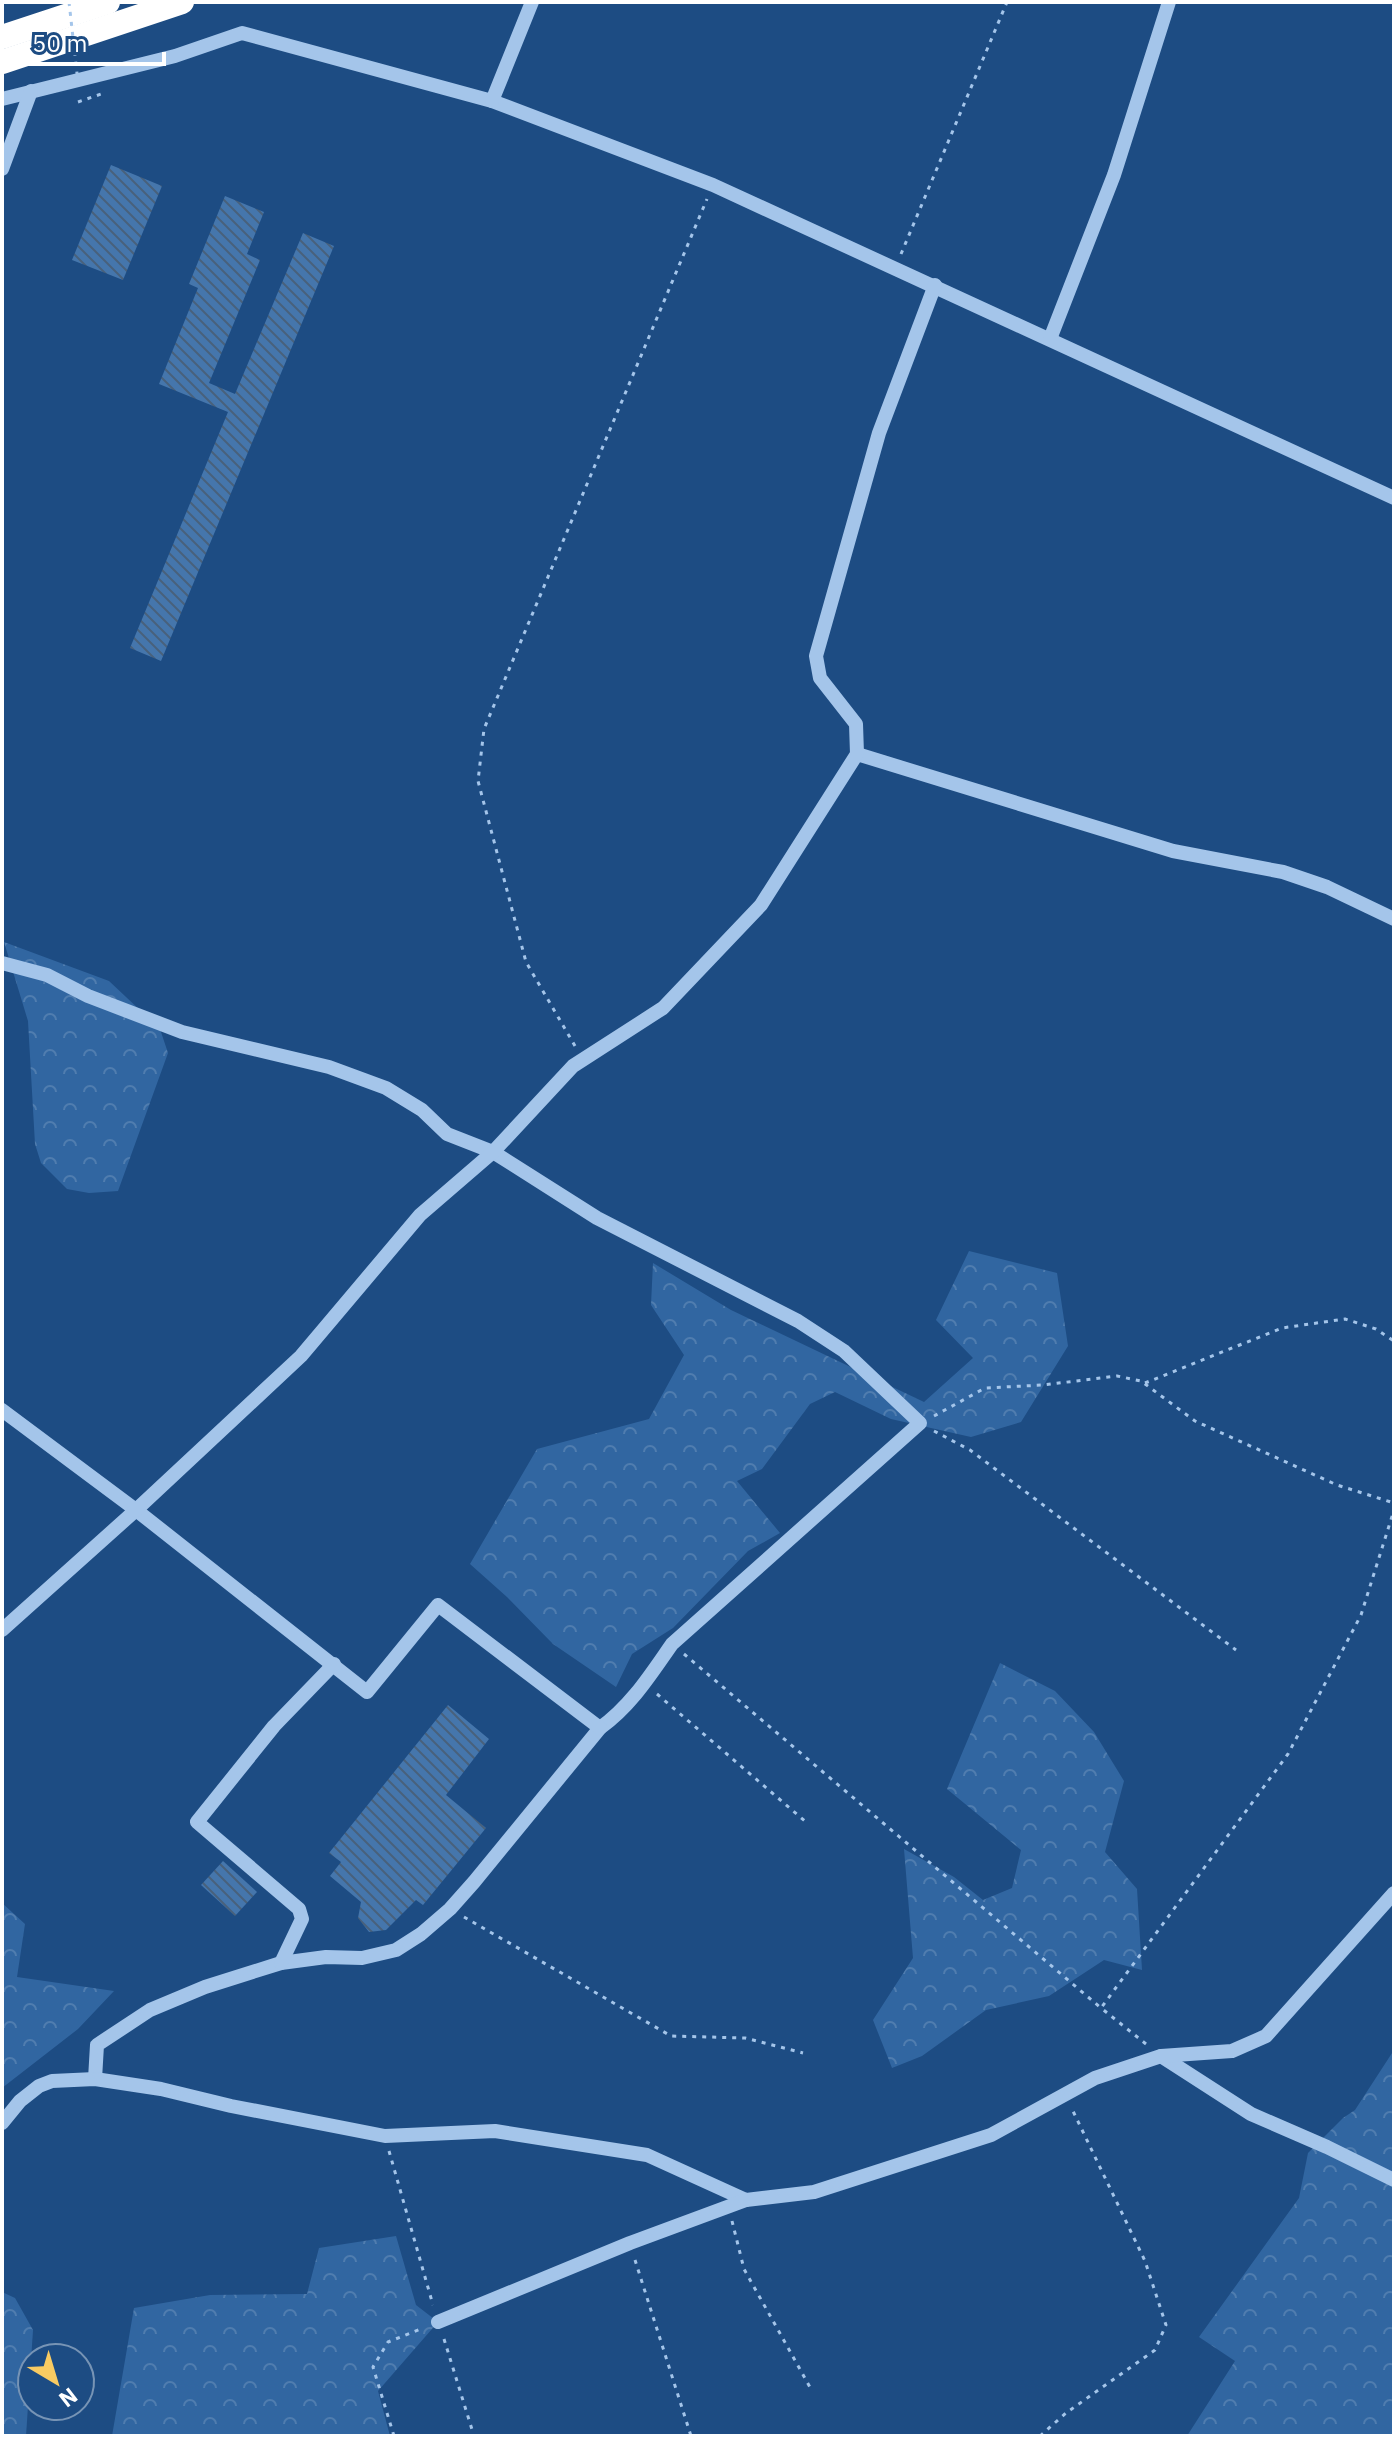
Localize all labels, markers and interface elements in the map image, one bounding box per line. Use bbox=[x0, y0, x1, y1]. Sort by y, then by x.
scale bar bbox=[20, 16, 164, 66]
text: 50 m bbox=[32, 27, 87, 59]
north arrow bbox=[16, 2342, 96, 2422]
text: N bbox=[53, 2382, 84, 2414]

